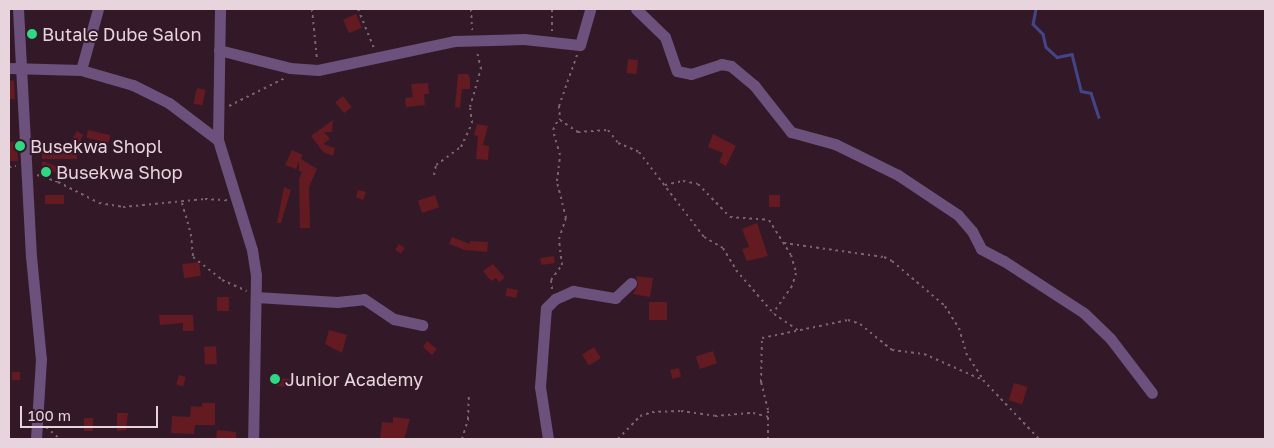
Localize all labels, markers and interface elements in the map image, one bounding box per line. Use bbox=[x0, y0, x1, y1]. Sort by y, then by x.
place label: Butale Dube Salon bbox=[42, 23, 201, 45]
marker: Butale Dube Salon bbox=[26, 28, 38, 40]
place label: Busekwa Shopl bbox=[30, 135, 162, 157]
marker: Busekwa Shopl bbox=[14, 140, 26, 152]
place label: Busekwa Shop bbox=[56, 161, 183, 183]
marker: Busekwa Shop bbox=[40, 166, 52, 178]
place label: Junior Academy bbox=[285, 368, 423, 390]
marker: Junior Academy bbox=[269, 373, 281, 385]
scale bar bbox=[22, 396, 160, 428]
text: 100 m bbox=[28, 406, 71, 424]

